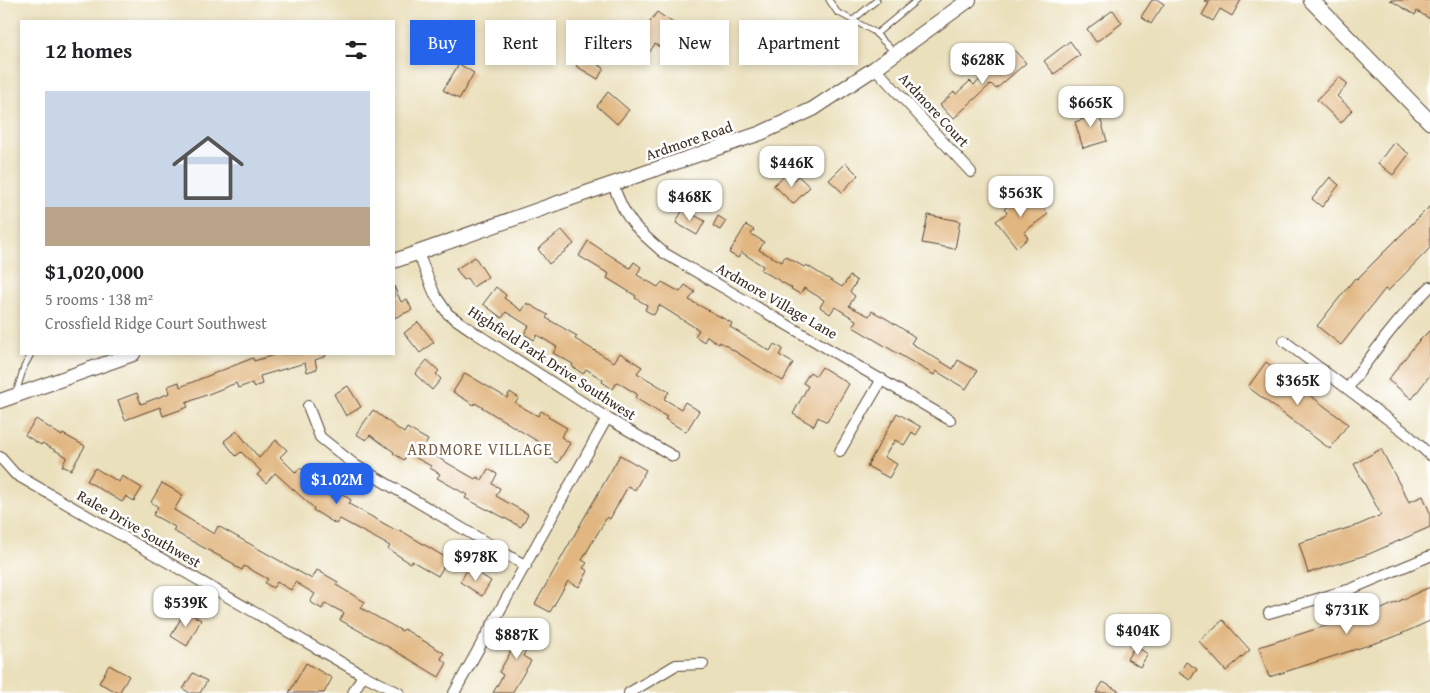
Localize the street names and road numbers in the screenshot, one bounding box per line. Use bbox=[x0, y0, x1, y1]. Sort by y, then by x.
street label: Ardmore Court bbox=[894, 68, 975, 152]
street label: Ardmore Road bbox=[643, 116, 735, 165]
street label: Ardmore Village Lane bbox=[713, 257, 842, 344]
street label: Highfield Park Drive Southwest bbox=[464, 300, 641, 425]
street label: Ralee Drive Southwest bbox=[73, 485, 206, 573]

